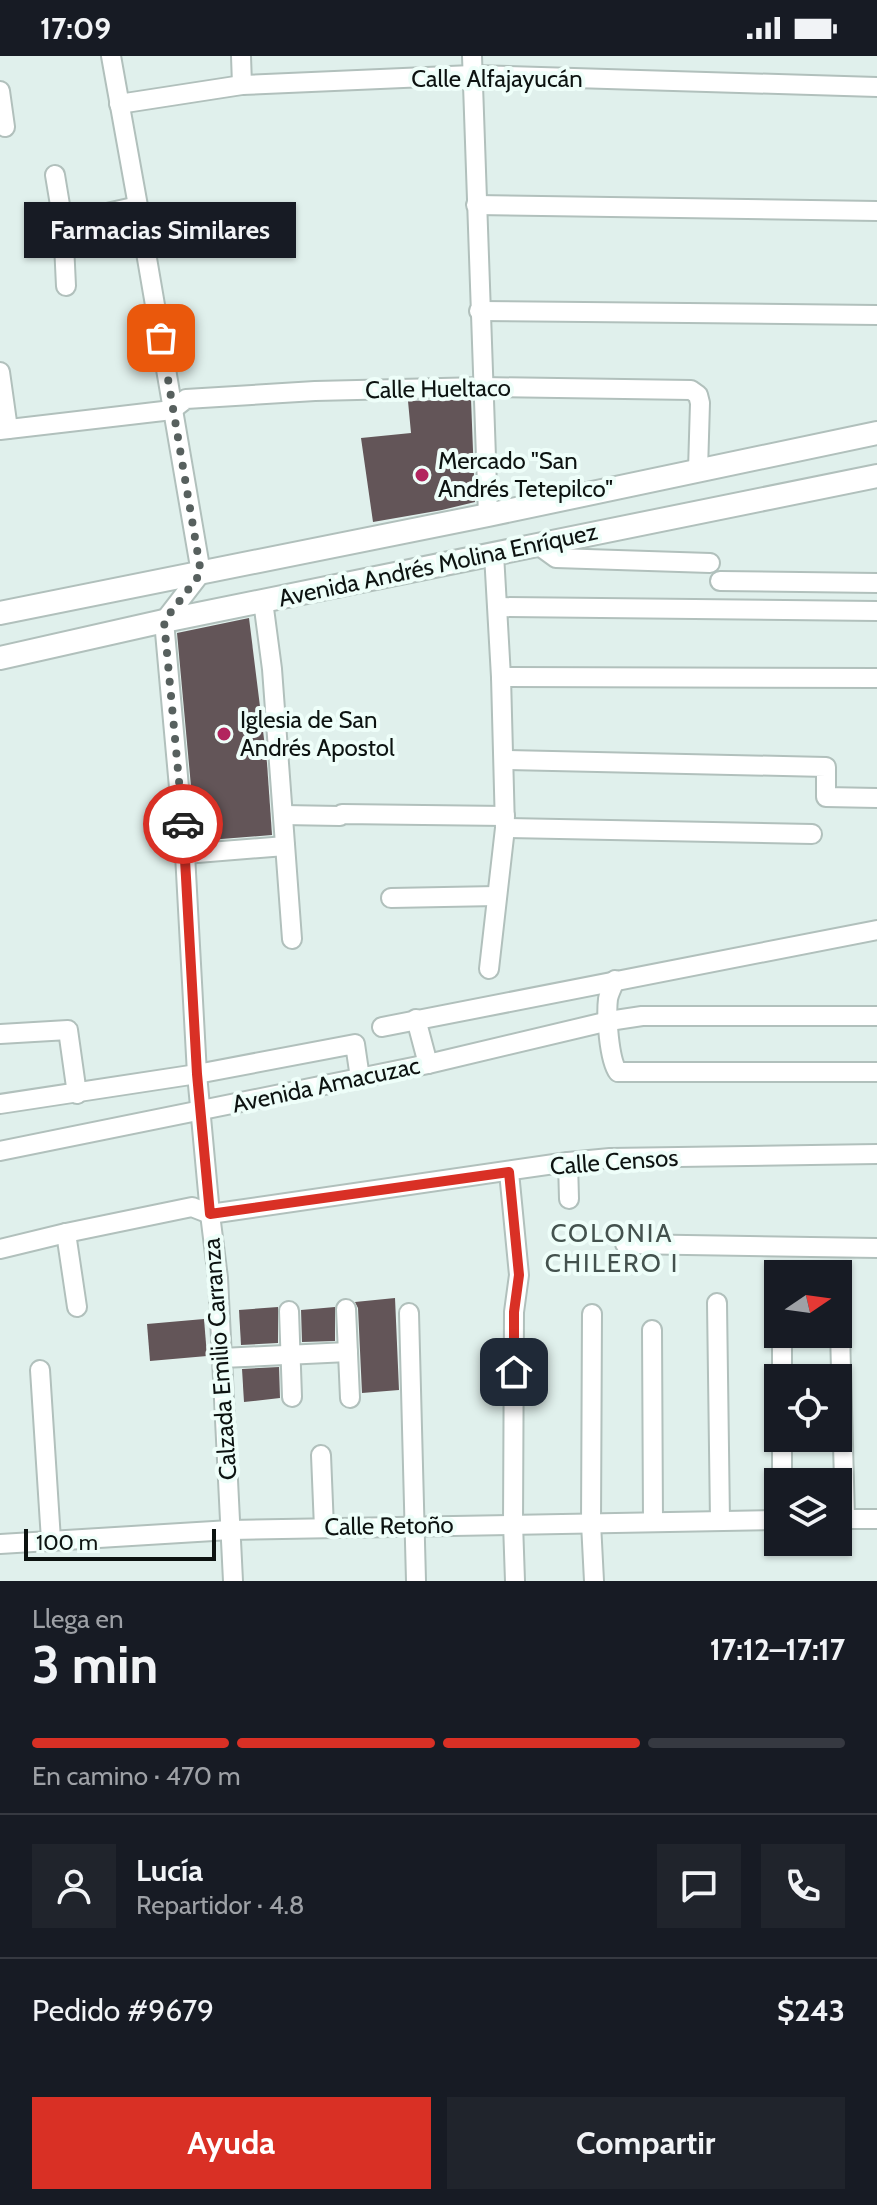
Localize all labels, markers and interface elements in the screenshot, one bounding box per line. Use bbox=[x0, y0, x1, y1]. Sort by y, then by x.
text: 17:09 bbox=[40, 10, 111, 47]
street label: Calle Alfajayucán bbox=[411, 64, 583, 93]
callout: Farmacias Similares bbox=[25, 202, 297, 258]
text: Farmacias Similares bbox=[50, 214, 270, 246]
pin bbox=[127, 304, 195, 372]
icon: bag bbox=[139, 316, 183, 360]
street label: Calle Hueltaco bbox=[365, 373, 511, 404]
place label: Mercado "San Andrés Tetepilco" bbox=[438, 446, 613, 503]
marker: Mercado "San Andrés Tetepilco" bbox=[413, 466, 431, 484]
street label: Avenida Andrés Molina Enríquez bbox=[276, 517, 600, 612]
place label: Iglesia de San Andrés Apostol bbox=[240, 705, 395, 762]
marker: Iglesia de San Andrés Apostol bbox=[215, 725, 233, 743]
courier bbox=[143, 784, 223, 864]
icon: car bbox=[161, 802, 205, 846]
street label: Avenida Amacuzac bbox=[229, 1050, 422, 1119]
street label: Calle Censos bbox=[549, 1143, 679, 1180]
district label: COLONIA CHILERO I bbox=[545, 1217, 679, 1279]
street label: Calzada Emilio Carranza bbox=[197, 1237, 242, 1481]
north arrow bbox=[764, 1260, 852, 1348]
map controls bbox=[764, 1260, 852, 1556]
pin bbox=[480, 1338, 548, 1406]
icon: home bbox=[492, 1350, 536, 1394]
button: locate bbox=[764, 1364, 852, 1452]
button: layers bbox=[764, 1468, 852, 1556]
street label: Calle Retoño bbox=[324, 1510, 454, 1541]
scale bar bbox=[24, 1525, 216, 1561]
text: 100 m bbox=[36, 1529, 98, 1556]
text: Llega en bbox=[32, 1603, 123, 1635]
text: 17:12–17:17 bbox=[710, 1631, 845, 1668]
text: 3 min bbox=[32, 1633, 158, 1696]
text: En camino · 470 m bbox=[32, 1760, 241, 1792]
button: person bbox=[32, 1844, 116, 1928]
button: chat bbox=[657, 1844, 741, 1928]
button: phone bbox=[761, 1844, 845, 1928]
text: Lucía bbox=[136, 1852, 203, 1889]
text: Repartidor · 4.8 bbox=[136, 1889, 305, 1921]
text: Pedido #9679 bbox=[32, 1992, 214, 2029]
text: $243 bbox=[777, 1992, 845, 2029]
button: Ayuda bbox=[32, 2097, 431, 2189]
button: Compartir bbox=[447, 2097, 845, 2189]

